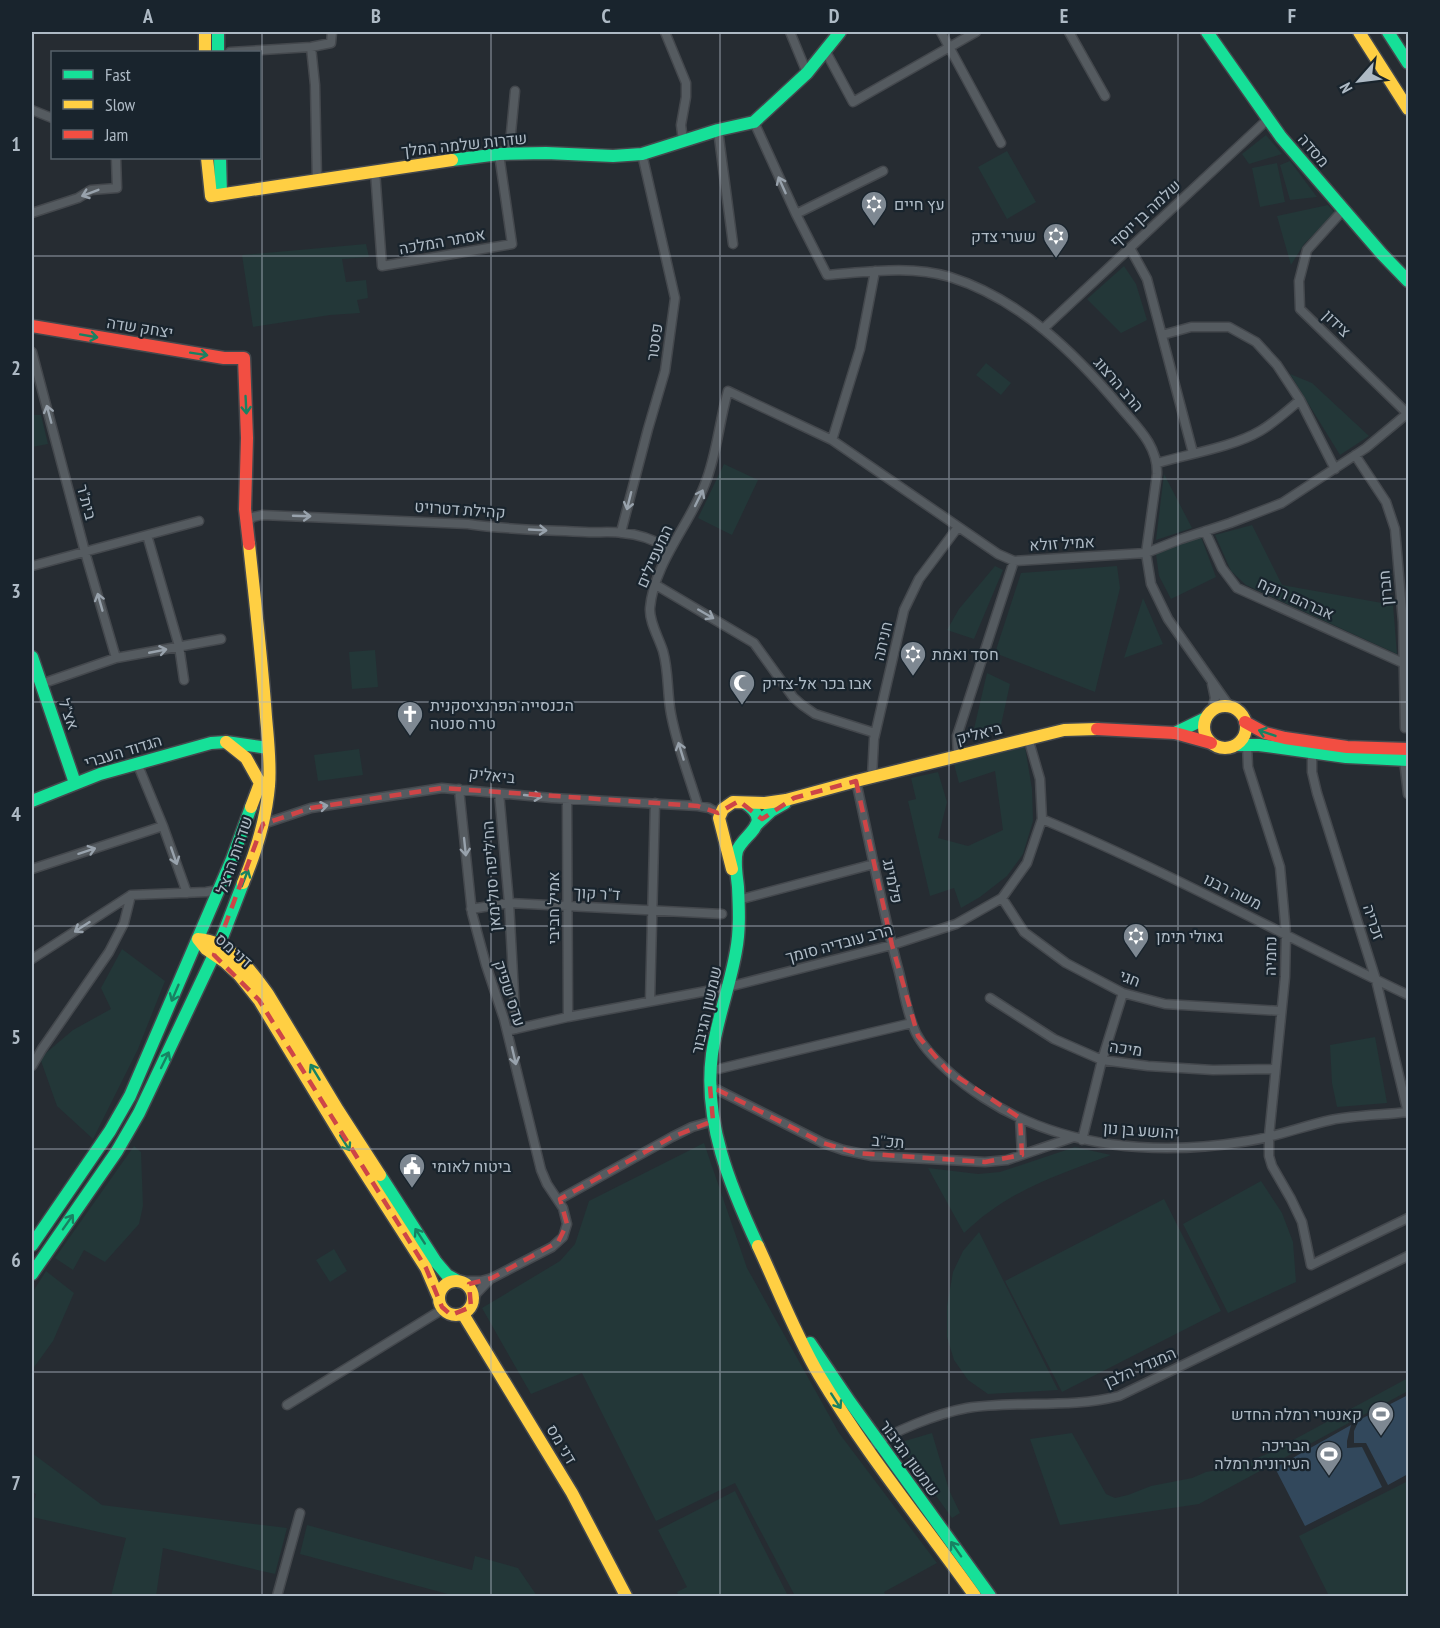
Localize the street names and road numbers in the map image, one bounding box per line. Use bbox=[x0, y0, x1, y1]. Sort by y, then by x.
street label: שדרות שלמה המלך bbox=[400, 127, 528, 161]
street label: מסדה bbox=[1294, 129, 1334, 171]
street label: שלמה בן יוסף bbox=[1105, 175, 1185, 251]
street label: אסתר המלכה bbox=[397, 224, 487, 258]
street label: צידון bbox=[1319, 305, 1355, 341]
street label: יצחק שדה bbox=[105, 312, 175, 342]
street label: פסטר bbox=[641, 322, 667, 362]
street label: הרב הרצוג bbox=[1090, 353, 1148, 415]
street label: בית"ר bbox=[73, 482, 101, 522]
street label: קהילת דטרויט bbox=[414, 496, 506, 522]
street label: המעפילים bbox=[631, 521, 677, 591]
street label: אמיל זולא bbox=[1029, 531, 1095, 555]
street label: חברון bbox=[1373, 570, 1397, 606]
street label: אברהם רוקח bbox=[1255, 572, 1337, 624]
street label: חניתה bbox=[868, 619, 896, 663]
street label: אצ"ל bbox=[54, 696, 84, 732]
street label: ביאליק bbox=[954, 718, 1005, 748]
street label: הגדוד העברי bbox=[82, 730, 164, 772]
street label: ביאליק bbox=[468, 763, 517, 787]
street label: שדרות הרצל bbox=[211, 813, 257, 897]
street label: הח'ליפה סולימאן bbox=[477, 820, 505, 932]
street label: פלמינג bbox=[879, 857, 907, 905]
street label: משה רבנו bbox=[1201, 868, 1265, 914]
street label: אמיל חביבי bbox=[543, 871, 563, 945]
street label: ד"ר קוך bbox=[573, 882, 621, 904]
street label: זכריה bbox=[1359, 902, 1389, 943]
street label: הרב עובדיה סומך bbox=[783, 919, 895, 967]
street label: דני מס bbox=[211, 928, 257, 972]
street label: נחמיה bbox=[1260, 936, 1280, 976]
street label: עדס שפיק bbox=[490, 957, 530, 1029]
street label: שמשון הגיבור bbox=[686, 964, 726, 1056]
street label: חגי bbox=[1117, 965, 1143, 991]
street label: מיכה bbox=[1108, 1036, 1144, 1060]
street label: יהושע בן נון bbox=[1102, 1117, 1180, 1143]
street label: תכ''ב bbox=[871, 1130, 905, 1152]
street label: המגדל הלבן bbox=[1101, 1342, 1179, 1392]
street label: שמשון הגיבור bbox=[876, 1416, 944, 1500]
street label: דני מס bbox=[542, 1421, 582, 1467]

